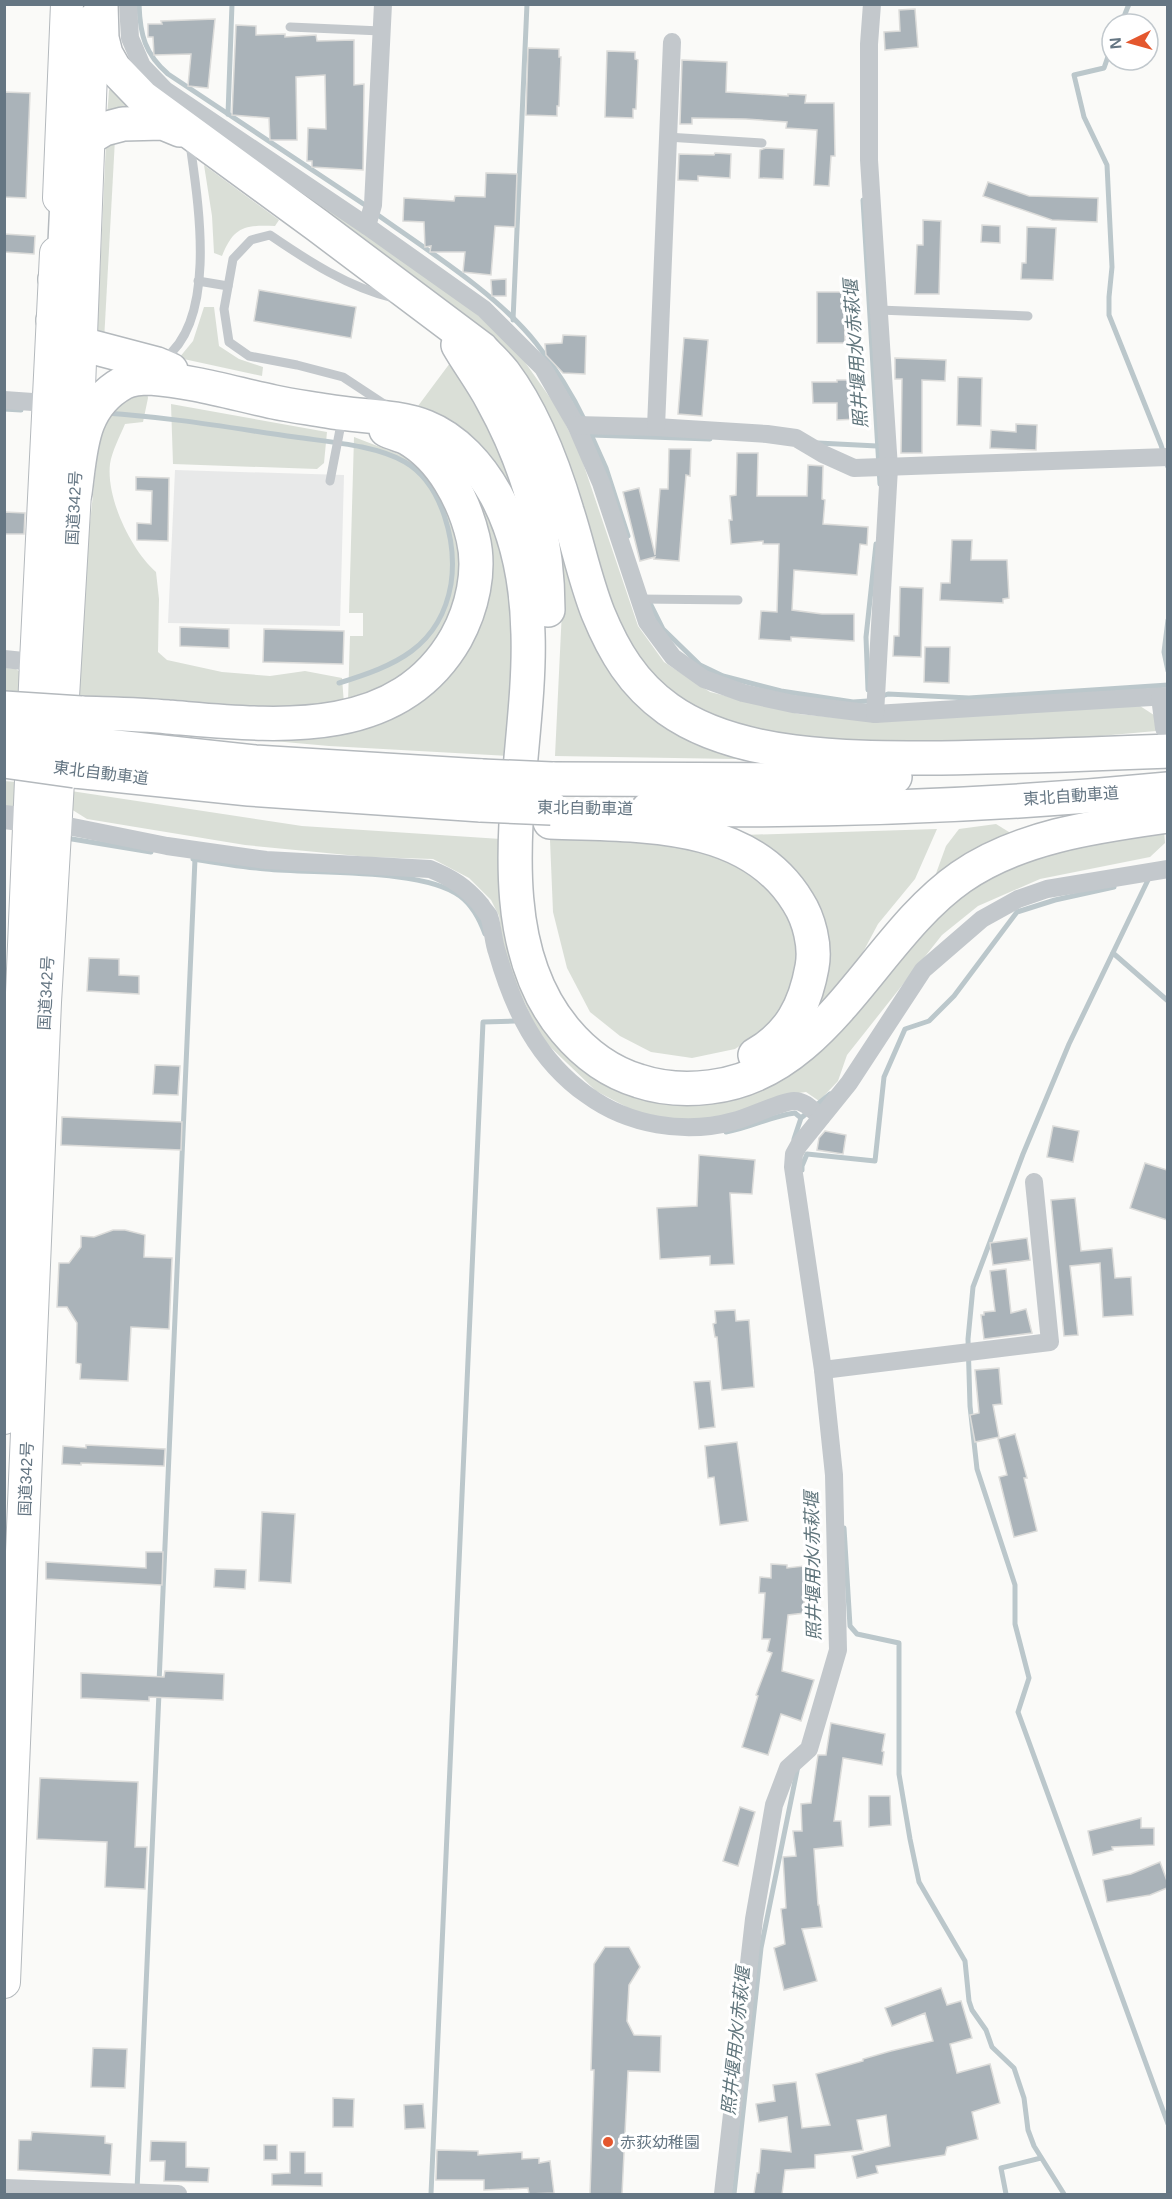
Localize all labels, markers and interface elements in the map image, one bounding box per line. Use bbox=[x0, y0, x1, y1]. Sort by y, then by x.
north arrow bbox=[1100, 12, 1160, 72]
text: N bbox=[1107, 37, 1125, 50]
water label: 照井堰用水/赤萩堰 bbox=[841, 276, 871, 429]
street label: 国道342号 bbox=[64, 470, 84, 546]
street label: 東北自動車道 bbox=[52, 759, 150, 787]
street label: 東北自動車道 bbox=[1023, 784, 1119, 808]
street label: 東北自動車道 bbox=[537, 799, 633, 817]
street label: 国道342号 bbox=[36, 955, 56, 1031]
street label: 国道342号 bbox=[16, 1441, 36, 1517]
water label: 照井堰用水/赤萩堰 bbox=[802, 1488, 824, 1641]
water label: 照井堰用水/赤萩堰 bbox=[718, 1963, 754, 2116]
place label: 赤荻幼稚園 bbox=[620, 2134, 700, 2151]
marker: 赤荻幼稚園 bbox=[601, 2135, 615, 2149]

